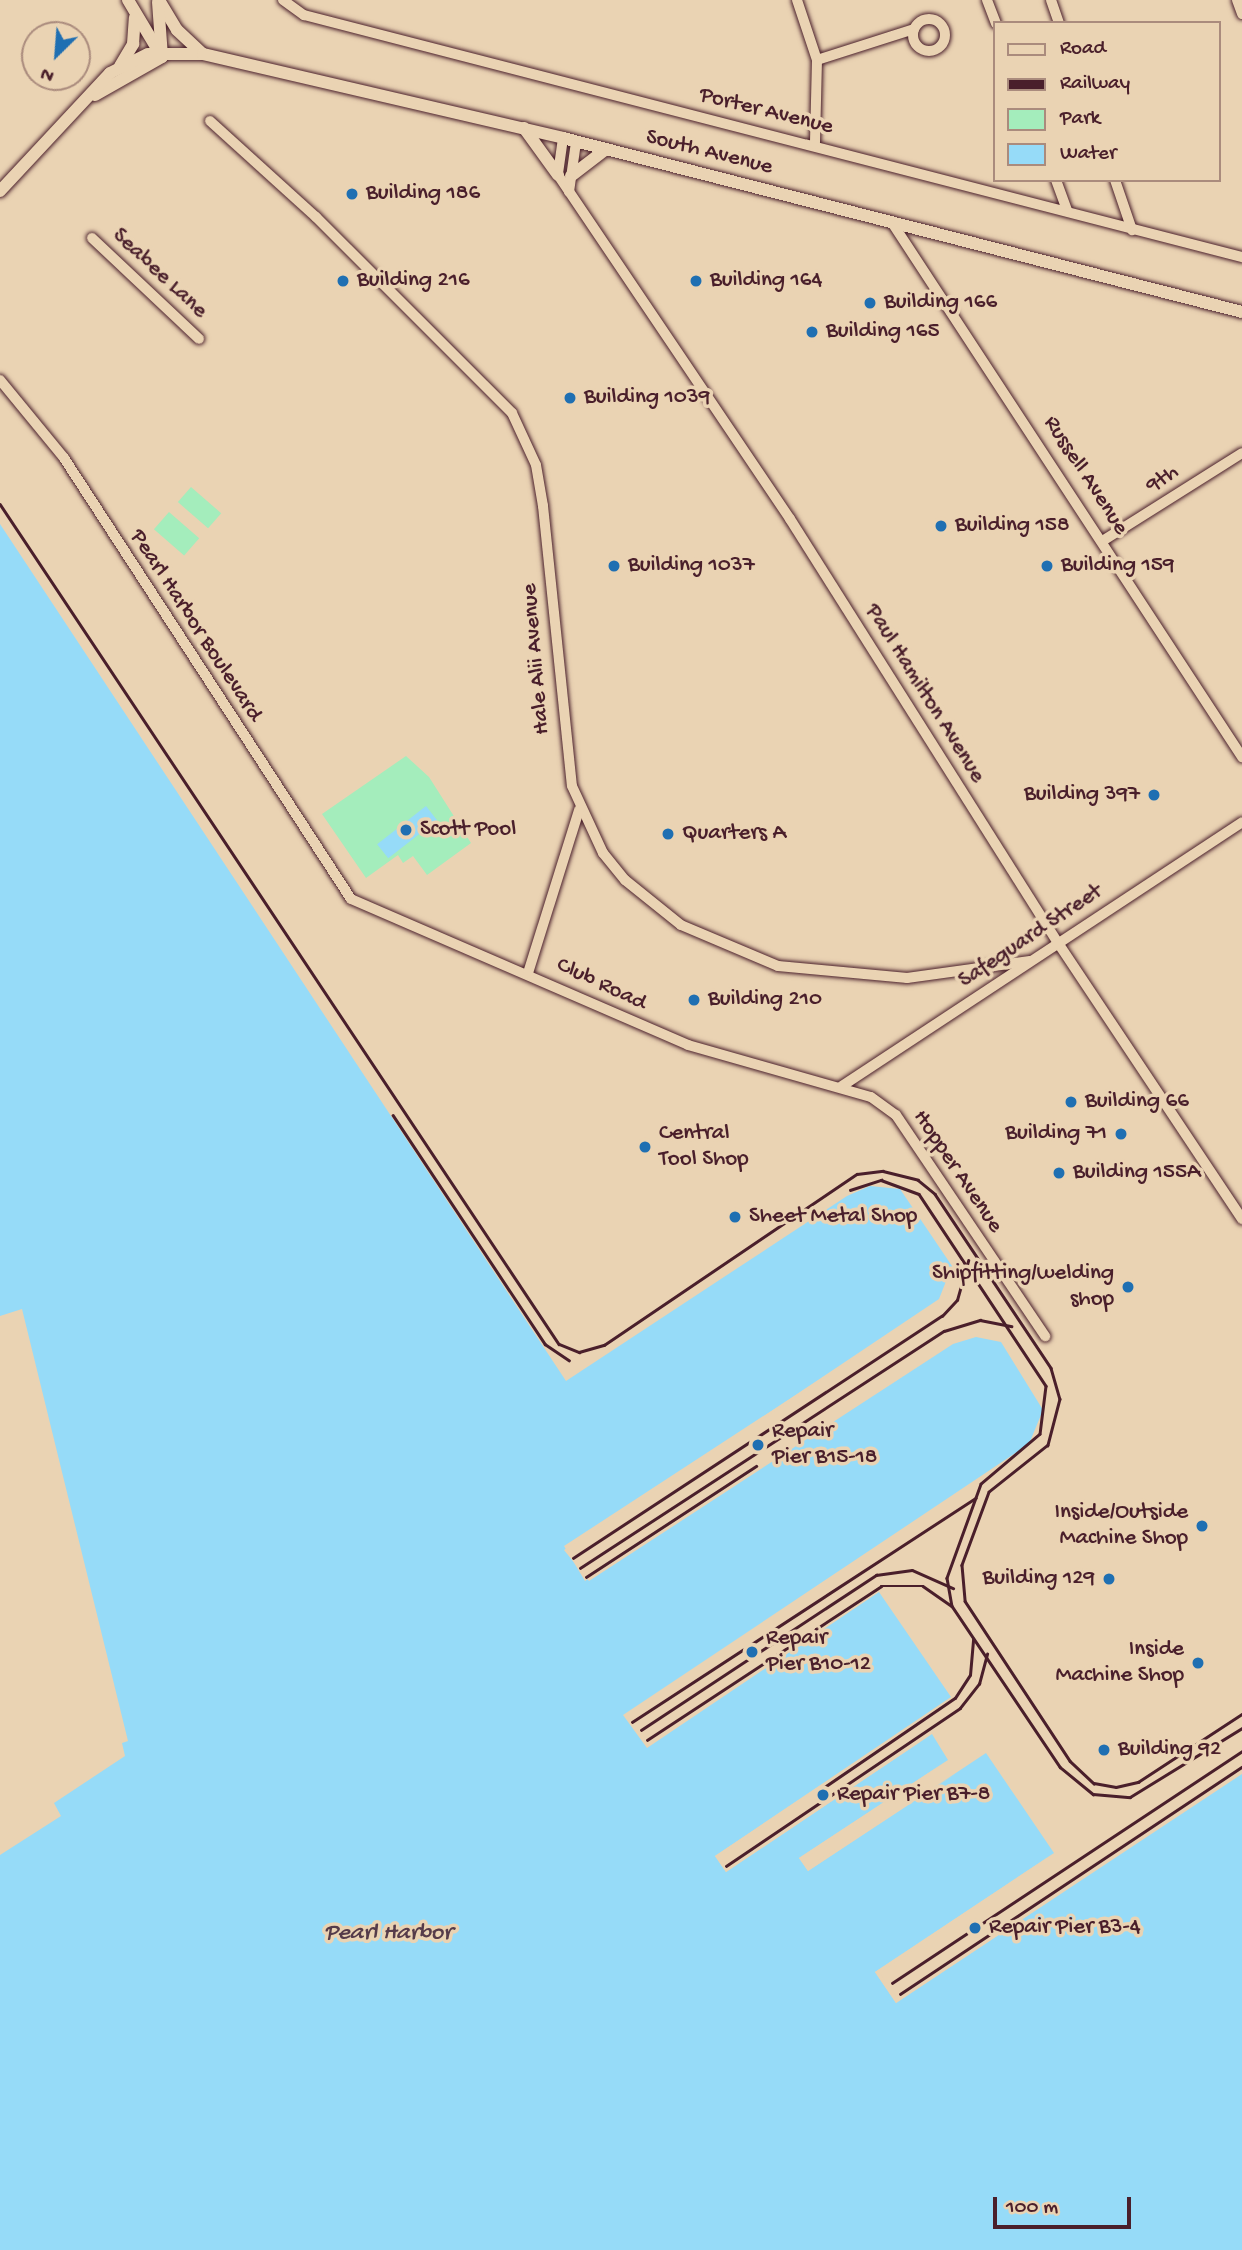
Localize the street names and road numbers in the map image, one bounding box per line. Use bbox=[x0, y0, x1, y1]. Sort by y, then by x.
street label: Porter Avenue bbox=[696, 82, 836, 142]
street label: South Avenue bbox=[643, 124, 775, 182]
street label: Seabee Lane bbox=[105, 223, 213, 325]
street label: Russell Avenue bbox=[1036, 411, 1134, 541]
street label: 9th bbox=[1142, 459, 1184, 501]
street label: Pearl Harbor Boulevard bbox=[123, 525, 267, 727]
street label: Hale Alii Avenue bbox=[517, 582, 557, 736]
street label: Paul Hamilton Avenue bbox=[858, 599, 990, 789]
street label: Safeguard Street bbox=[954, 879, 1108, 995]
street label: Club Road bbox=[552, 952, 650, 1018]
street label: Hopper Avenue bbox=[906, 1105, 1008, 1239]

